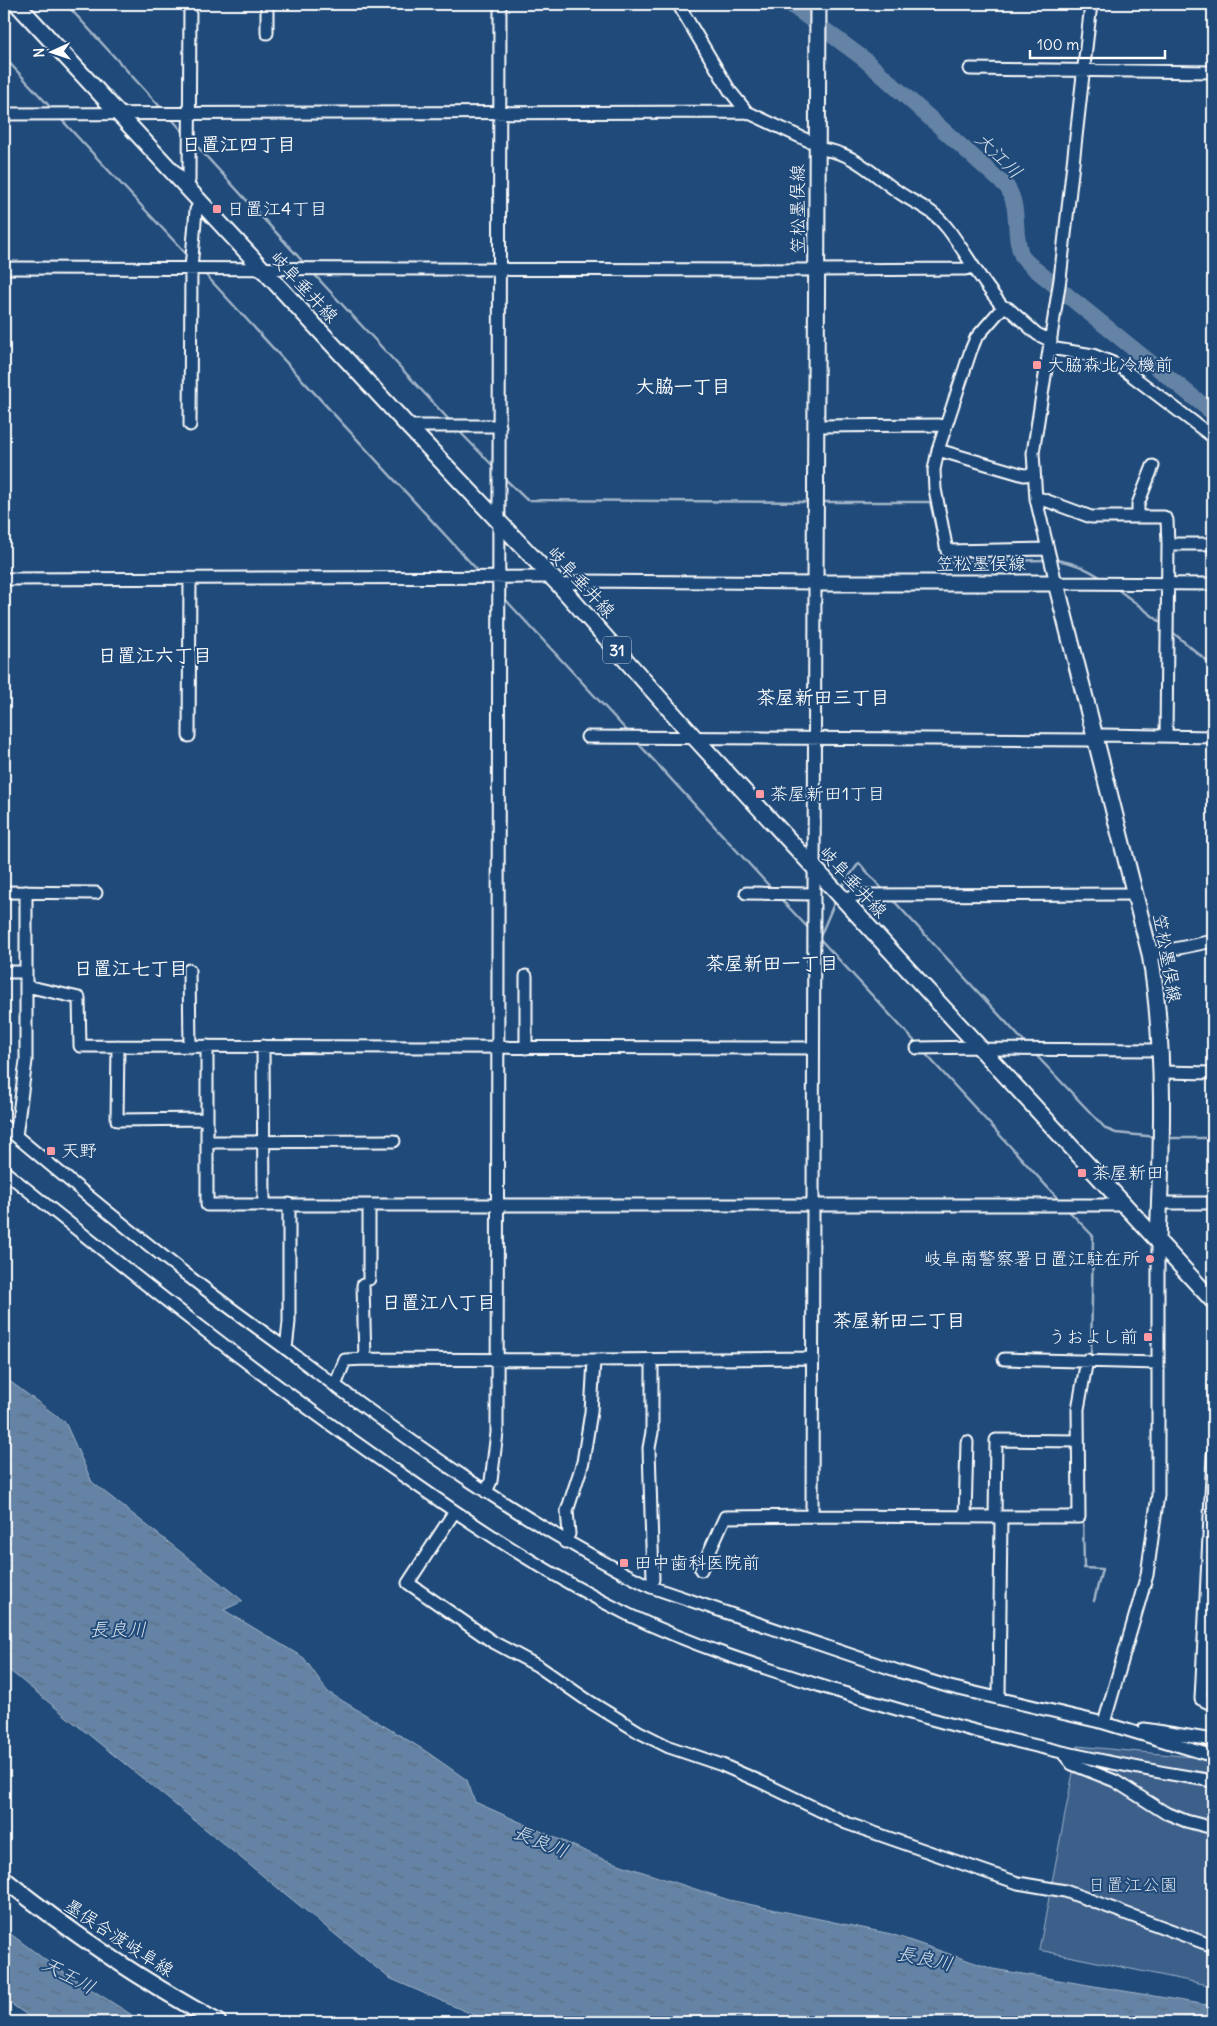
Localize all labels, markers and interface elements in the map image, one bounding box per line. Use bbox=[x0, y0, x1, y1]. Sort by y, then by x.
north arrow bbox=[28, 28, 78, 78]
scale bar bbox=[1030, 28, 1164, 60]
text: 100 m bbox=[1037, 35, 1079, 54]
text: N bbox=[30, 47, 48, 58]
water label: 大江川 bbox=[970, 127, 1028, 183]
district label: 日置江四丁目 bbox=[182, 132, 296, 156]
street label: 笠松墨俣線 bbox=[786, 164, 809, 254]
place label: 日置江4丁目 bbox=[227, 197, 327, 220]
marker: 日置江4丁目 bbox=[211, 203, 223, 215]
street label: 岐阜垂井線 bbox=[265, 246, 343, 327]
place label: 大脇森北冷機前 bbox=[1047, 353, 1173, 376]
marker: 大脇森北冷機前 bbox=[1031, 359, 1043, 371]
district label: 大脇一丁目 bbox=[635, 374, 731, 398]
street label: 岐阜垂井線 bbox=[542, 541, 620, 622]
street label: 笠松墨俣線 bbox=[936, 552, 1026, 575]
road number: 31 bbox=[603, 636, 631, 664]
district label: 日置江六丁目 bbox=[98, 643, 212, 667]
district label: 茶屋新田三丁目 bbox=[756, 685, 890, 709]
place label: 茶屋新田1丁目 bbox=[770, 782, 885, 805]
marker: 茶屋新田1丁目 bbox=[754, 788, 766, 800]
street label: 岐阜垂井線 bbox=[814, 841, 892, 922]
street label: 笠松墨俣線 bbox=[1148, 912, 1187, 1004]
district label: 茶屋新田一丁目 bbox=[705, 951, 839, 975]
district label: 日置江七丁目 bbox=[74, 956, 188, 980]
place label: 天野 bbox=[61, 1139, 97, 1162]
marker: 天野 bbox=[45, 1145, 57, 1157]
place label: 茶屋新田 bbox=[1092, 1161, 1164, 1184]
marker: 茶屋新田 bbox=[1076, 1167, 1088, 1179]
place label: 岐阜南警察署日置江駐在所 bbox=[924, 1247, 1140, 1270]
marker: 岐阜南警察署日置江駐在所 bbox=[1144, 1253, 1156, 1265]
district label: 日置江八丁目 bbox=[382, 1290, 496, 1314]
district label: 茶屋新田二丁目 bbox=[832, 1308, 966, 1332]
place label: うおよし前 bbox=[1048, 1325, 1138, 1348]
marker: うおよし前 bbox=[1142, 1331, 1154, 1343]
place label: 田中歯科医院前 bbox=[634, 1551, 760, 1574]
marker: 田中歯科医院前 bbox=[618, 1557, 630, 1569]
water label: 長良川 bbox=[89, 1617, 147, 1641]
water label: 長良川 bbox=[510, 1819, 572, 1863]
park label: 日置江公園 bbox=[1088, 1873, 1178, 1896]
street label: 墨俣合渡岐阜線 bbox=[60, 1894, 178, 1982]
water label: 長良川 bbox=[895, 1940, 955, 1976]
water label: 天王川 bbox=[38, 1951, 100, 1999]

